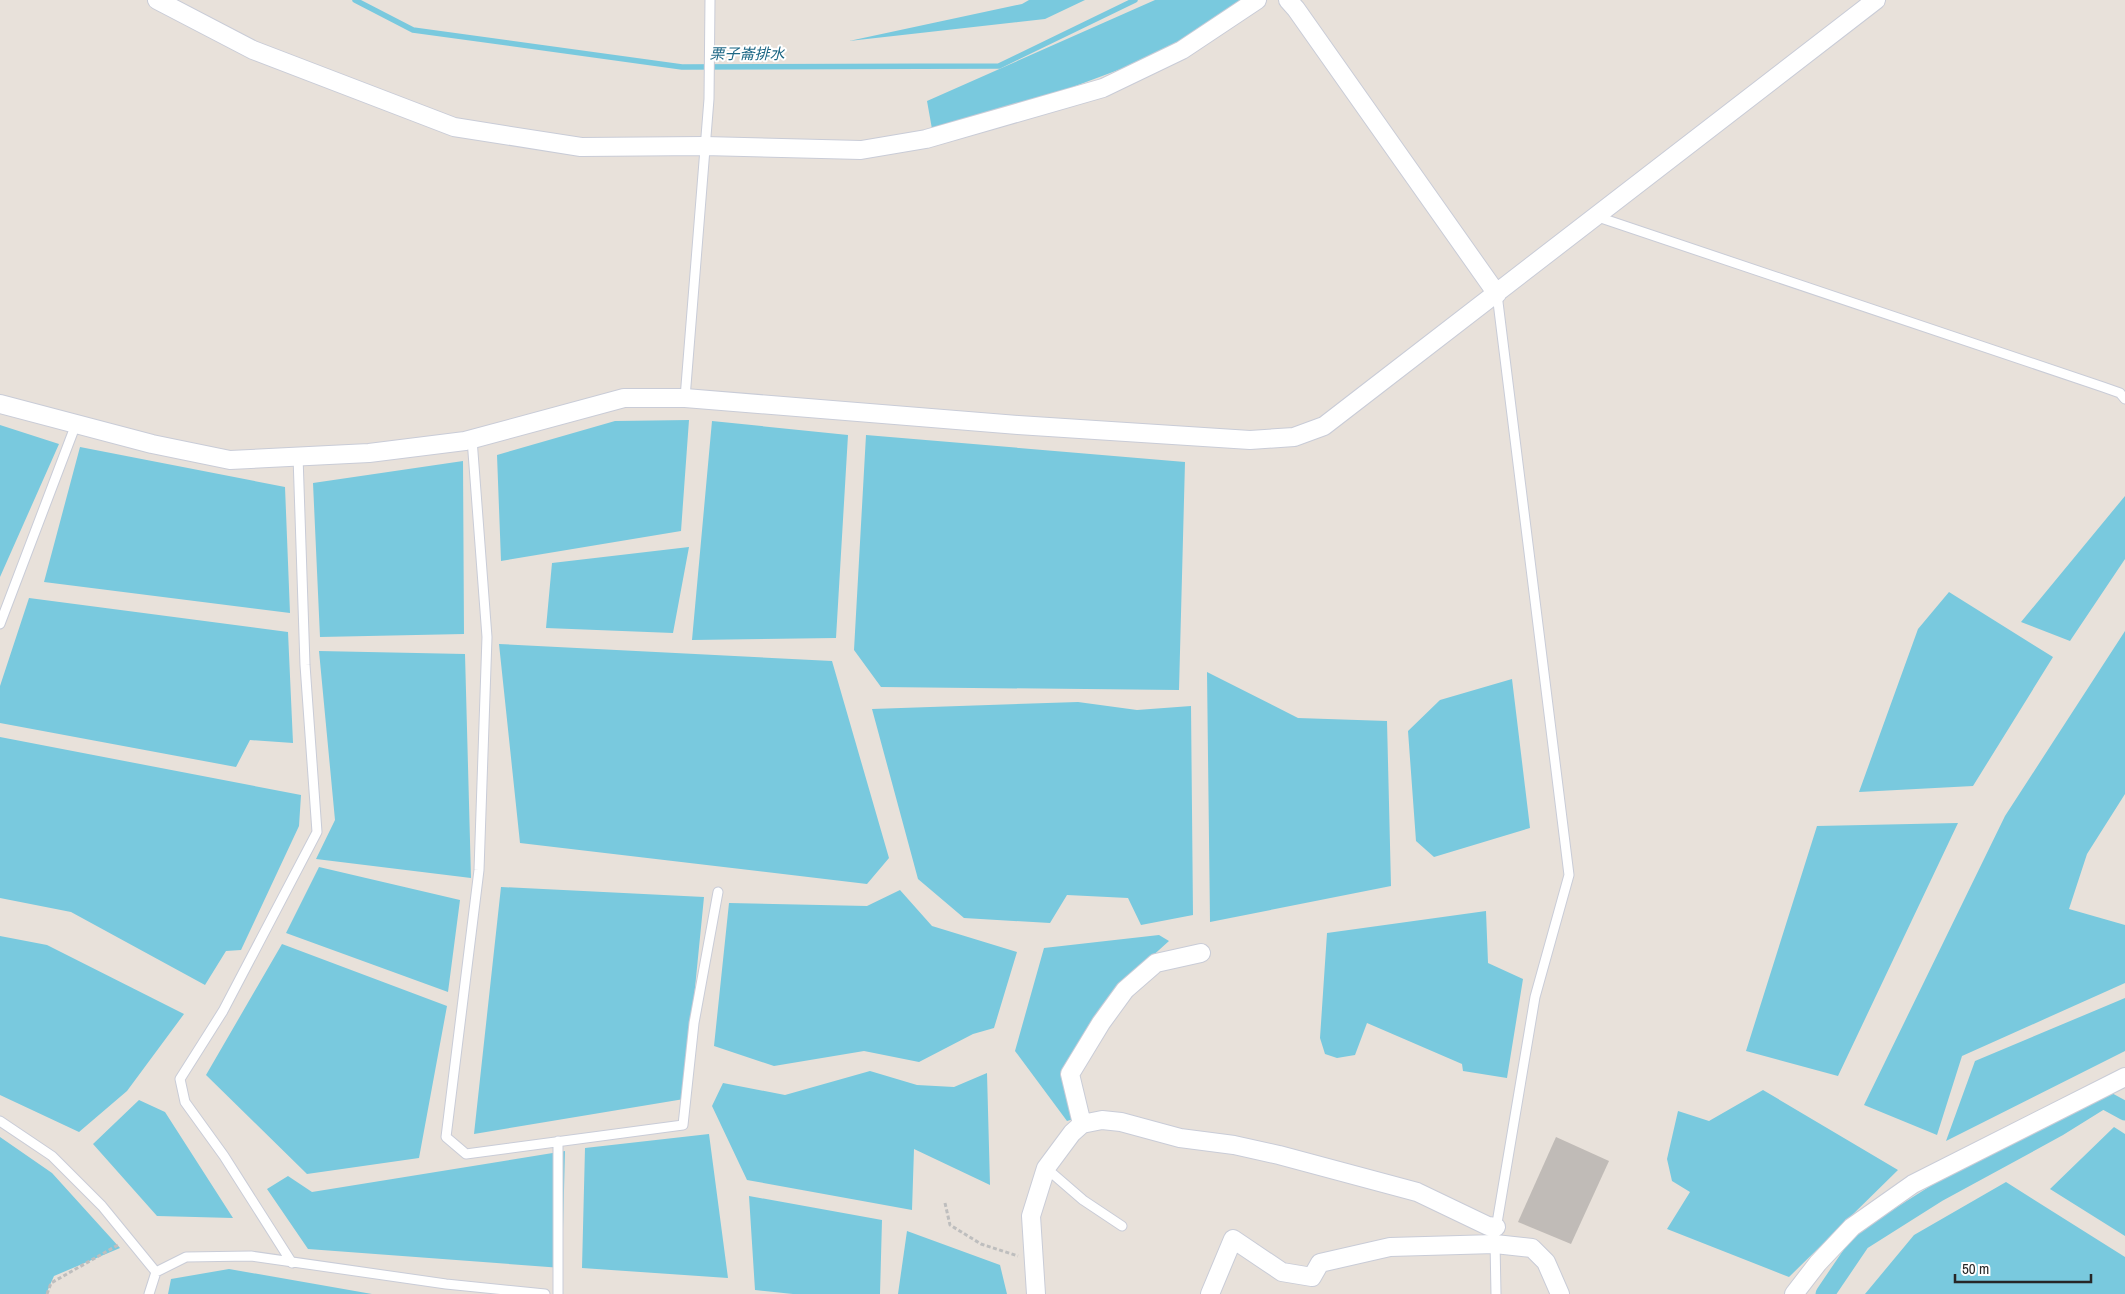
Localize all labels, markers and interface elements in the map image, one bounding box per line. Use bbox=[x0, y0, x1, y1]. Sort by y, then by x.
water label: 栗子崙排水 bbox=[709, 43, 785, 64]
scale bar bbox=[1955, 1252, 2091, 1284]
text: 50 m bbox=[1962, 1258, 1989, 1279]

